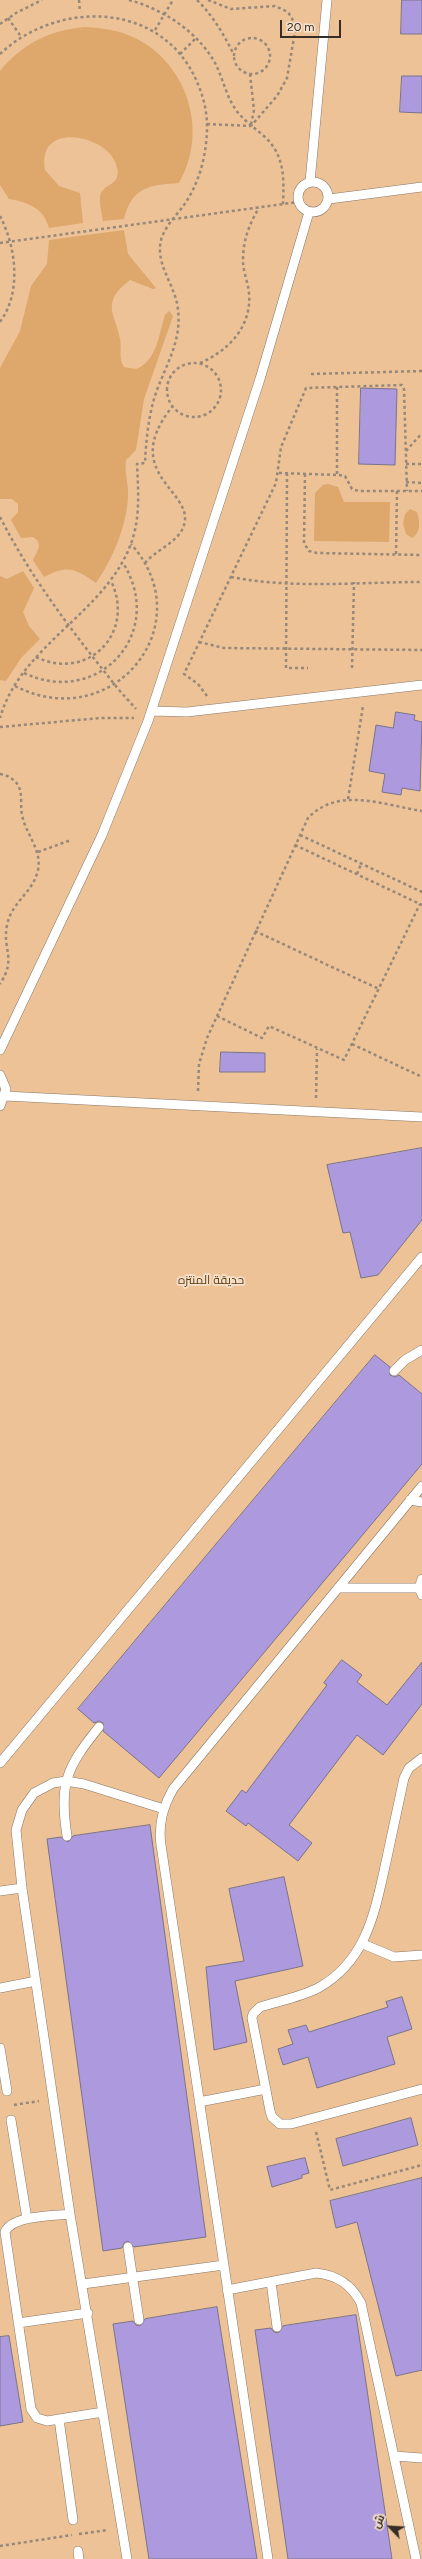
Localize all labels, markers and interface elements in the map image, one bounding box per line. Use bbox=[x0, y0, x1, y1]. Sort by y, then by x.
scale bar bbox=[282, 12, 343, 38]
text: 20 m bbox=[287, 20, 315, 34]
park label: حديقة المنتزه bbox=[178, 1273, 244, 1287]
north arrow bbox=[370, 2507, 410, 2547]
text: ش bbox=[370, 2513, 388, 2531]

